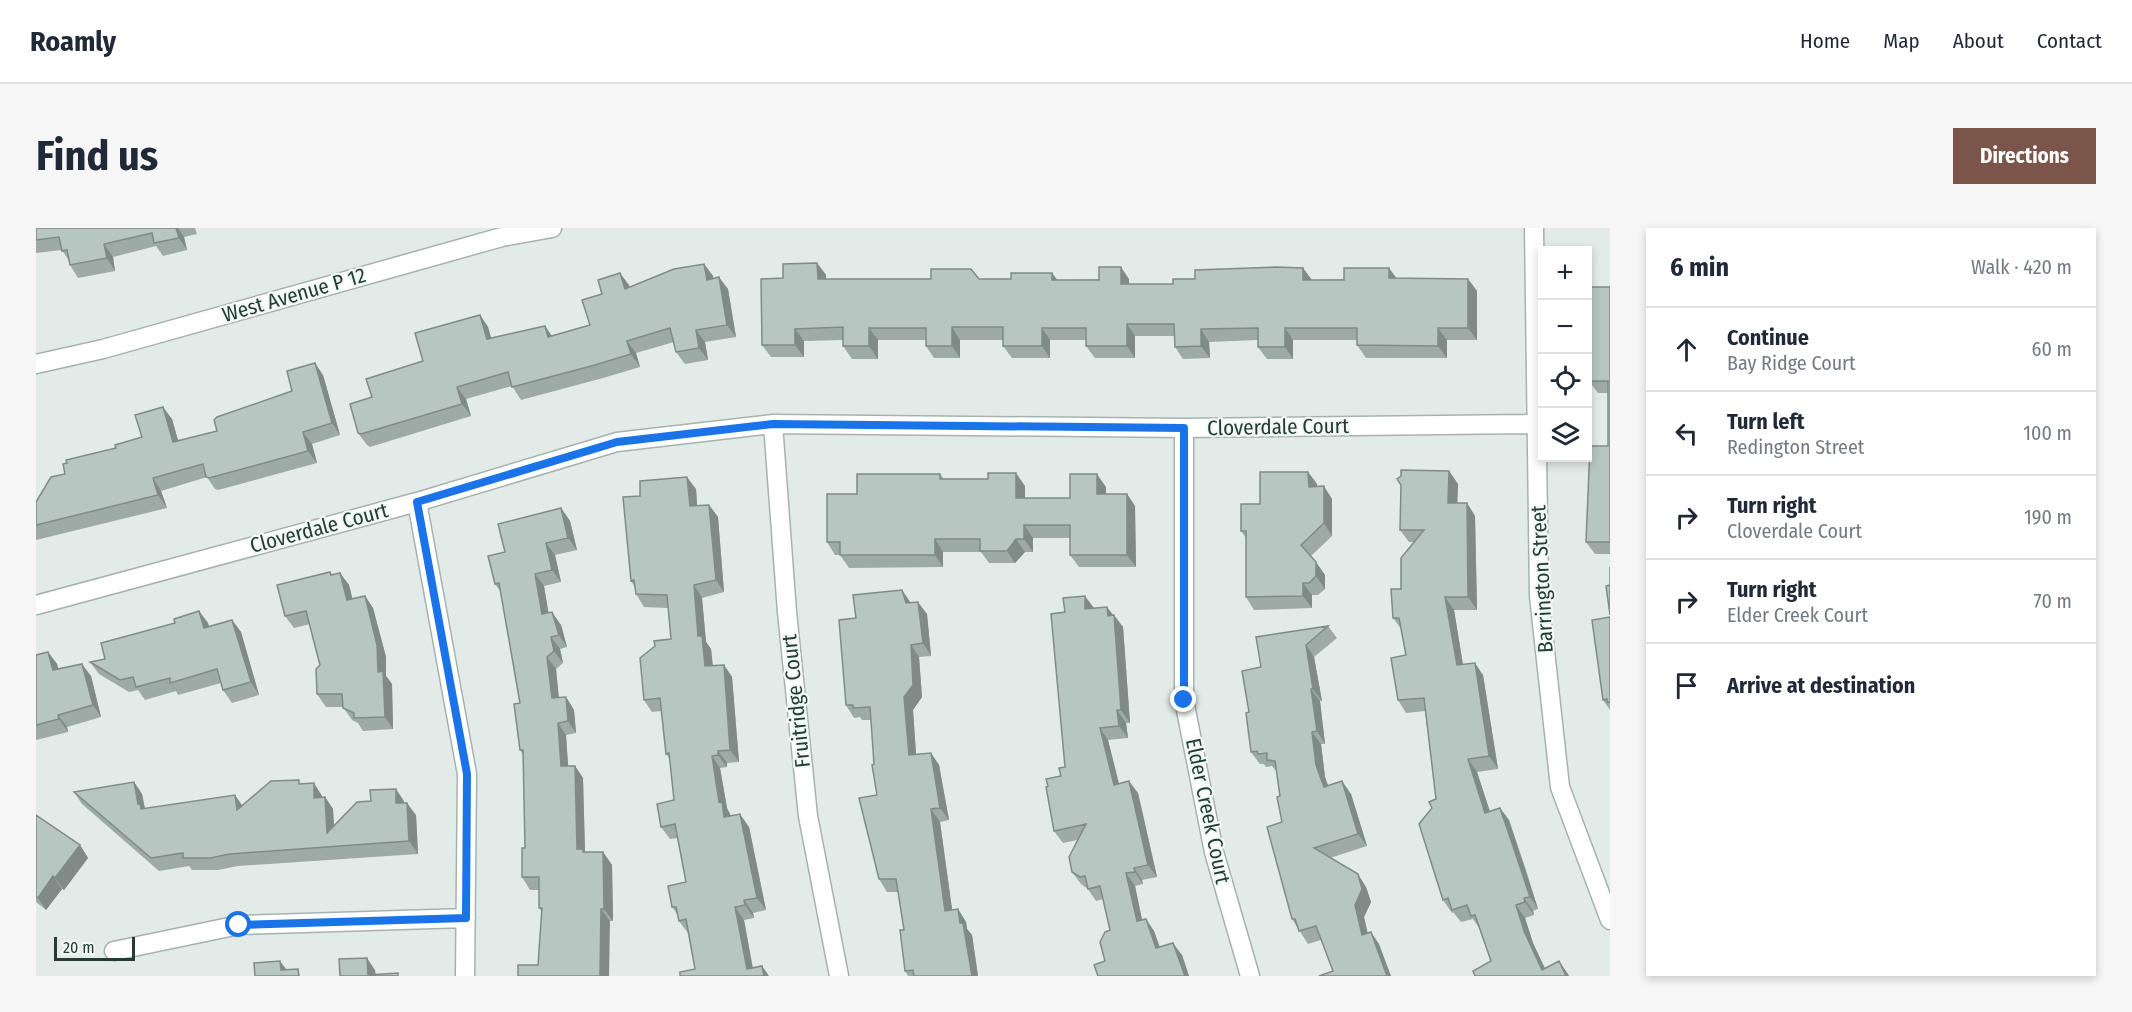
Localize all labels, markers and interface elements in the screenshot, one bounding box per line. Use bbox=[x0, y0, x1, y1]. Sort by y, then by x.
text: Roamly bbox=[30, 25, 116, 58]
text: Home bbox=[1800, 28, 1850, 54]
text: Map bbox=[1883, 28, 1920, 54]
text: About bbox=[1953, 28, 2004, 54]
text: Contact bbox=[2037, 28, 2102, 54]
button: Directions bbox=[1953, 128, 2096, 184]
text: Find us bbox=[36, 131, 158, 181]
map controls bbox=[1538, 246, 1592, 462]
button: + bbox=[1538, 246, 1592, 300]
text: 6 min bbox=[1670, 252, 1729, 283]
text: Walk · 420 m bbox=[1971, 255, 2072, 279]
street label: West Avenue P 12 bbox=[219, 262, 369, 328]
button: − bbox=[1538, 300, 1592, 354]
text: Continue bbox=[1727, 324, 1809, 351]
icon: ahead bbox=[1670, 333, 1703, 366]
text: 60 m bbox=[2032, 337, 2072, 361]
text: Bay Ridge Court bbox=[1727, 351, 1856, 375]
button: locate bbox=[1538, 354, 1592, 408]
button: layers bbox=[1538, 408, 1592, 462]
text: Turn left bbox=[1727, 408, 1805, 435]
street label: Cloverdale Court bbox=[1207, 413, 1349, 441]
icon: left bbox=[1670, 417, 1703, 450]
text: 100 m bbox=[2023, 421, 2072, 445]
text: Redington Street bbox=[1727, 435, 1864, 459]
text: Turn right bbox=[1727, 492, 1816, 519]
street label: Cloverdale Court bbox=[247, 497, 391, 559]
icon: right bbox=[1670, 501, 1703, 534]
street label: Barrington Street bbox=[1525, 504, 1559, 654]
text: 190 m bbox=[2024, 505, 2072, 529]
text: Cloverdale Court bbox=[1727, 519, 1862, 543]
text: Turn right bbox=[1727, 576, 1816, 603]
icon: right bbox=[1670, 585, 1703, 618]
text: 70 m bbox=[2034, 589, 2072, 613]
text: Elder Creek Court bbox=[1727, 603, 1868, 627]
street label: Fruitridge Court bbox=[776, 633, 816, 769]
icon: arrive bbox=[1670, 669, 1703, 702]
text: Arrive at destination bbox=[1727, 672, 1915, 699]
route end bbox=[1170, 686, 1196, 712]
street label: Elder Creek Court bbox=[1180, 736, 1236, 886]
route start bbox=[225, 911, 251, 937]
scale bar bbox=[54, 934, 135, 962]
text: 20 m bbox=[63, 938, 94, 957]

